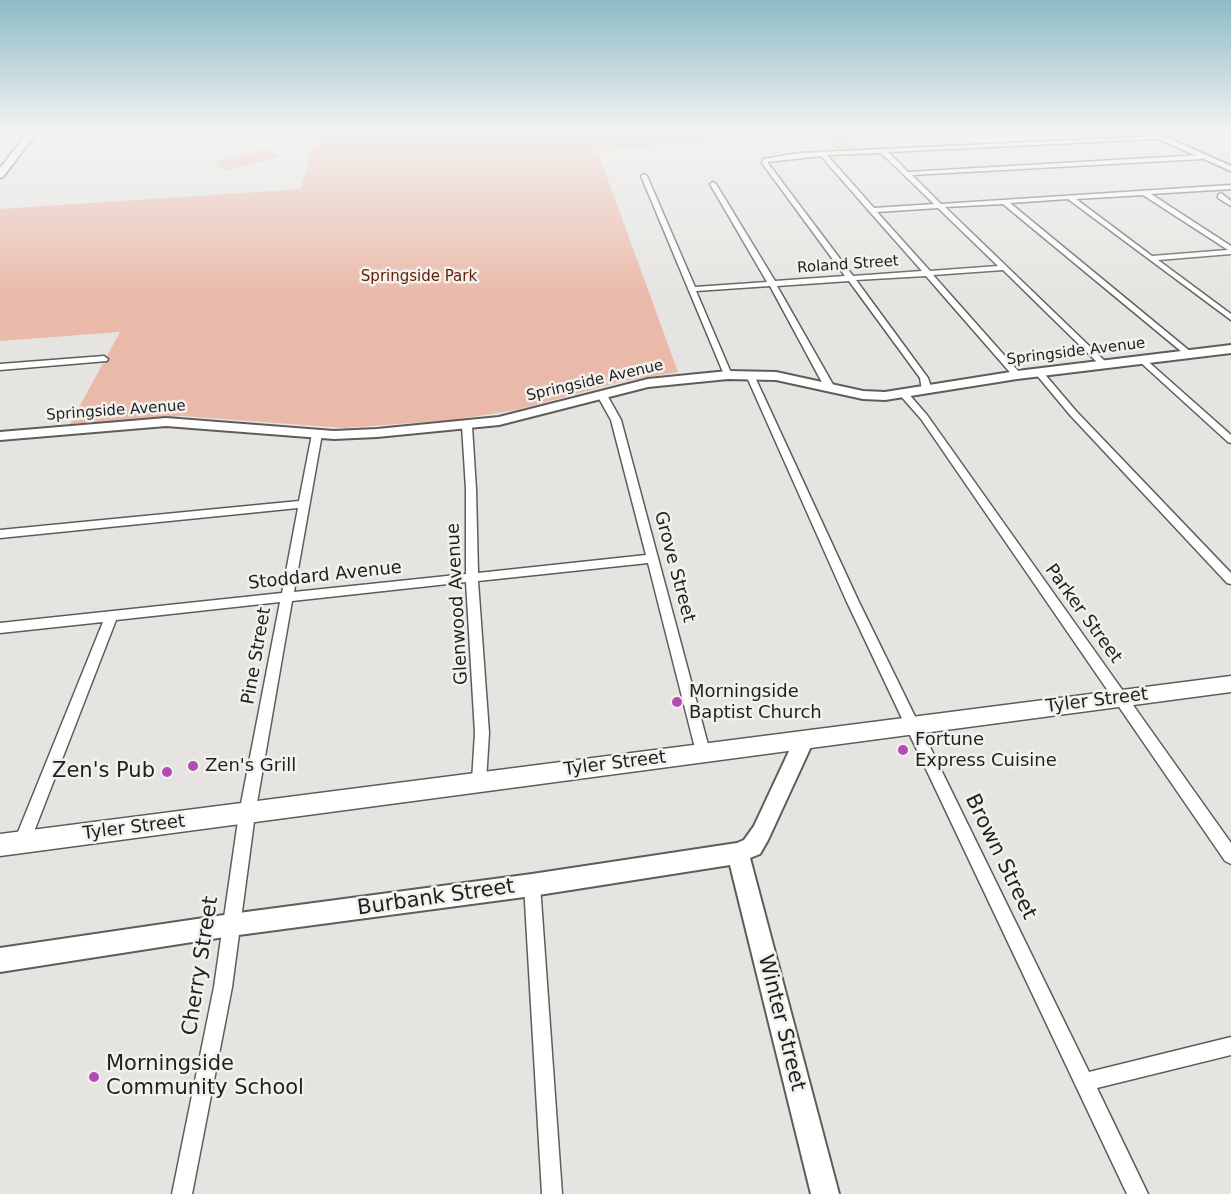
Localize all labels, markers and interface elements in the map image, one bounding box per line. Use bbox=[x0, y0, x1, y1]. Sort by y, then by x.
street label: Roland Street bbox=[797, 252, 899, 278]
park label: Springside Park bbox=[361, 268, 477, 286]
street label: Springside Avenue bbox=[1006, 335, 1146, 369]
street label: Springside Avenue bbox=[525, 357, 665, 405]
street label: Springside Avenue bbox=[46, 397, 186, 425]
street label: Grove Street bbox=[649, 509, 699, 625]
street label: Glenwood Avenue bbox=[443, 522, 473, 686]
street label: Stoddard Avenue bbox=[247, 557, 403, 595]
street label: Parker Street bbox=[1040, 560, 1126, 668]
street label: Pine Street bbox=[238, 606, 276, 706]
place label: Morningside Baptist Church bbox=[689, 681, 822, 724]
street label: Tyler Street bbox=[1045, 684, 1149, 718]
marker: Morningside Baptist Church bbox=[670, 695, 684, 709]
place label: Fortune Express Cuisine bbox=[915, 729, 1057, 771]
marker: Fortune Express Cuisine bbox=[896, 743, 910, 757]
street label: Tyler Street bbox=[563, 747, 667, 781]
place label: Zen's Grill bbox=[205, 755, 296, 777]
place label: Zen's Pub bbox=[52, 759, 155, 785]
marker: Zen's Grill bbox=[186, 759, 200, 773]
marker: Zen's Pub bbox=[160, 765, 174, 779]
street label: Brown Street bbox=[959, 790, 1041, 924]
street label: Tyler Street bbox=[82, 811, 186, 845]
street label: Burbank Street bbox=[356, 874, 516, 922]
street label: Cherry Street bbox=[178, 895, 224, 1037]
street label: Winter Street bbox=[752, 952, 810, 1094]
place label: Morningside Community School bbox=[106, 1052, 304, 1102]
marker: Morningside Community School bbox=[87, 1070, 101, 1084]

